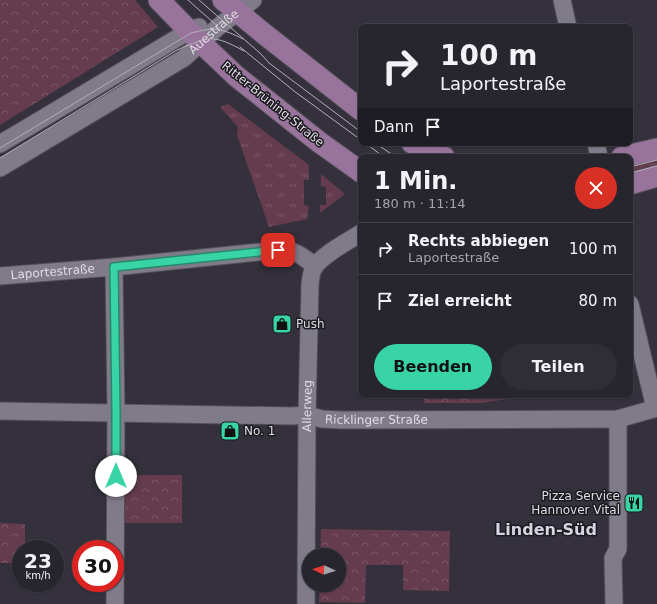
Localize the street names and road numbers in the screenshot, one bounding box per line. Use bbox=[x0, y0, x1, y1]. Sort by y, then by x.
street label: Auestraße bbox=[186, 7, 242, 57]
street label: Ritter-Brüning-Straße bbox=[219, 58, 327, 150]
street label: Laportestraße bbox=[10, 262, 95, 282]
street label: Allerweg bbox=[300, 380, 315, 432]
street label: Ricklinger Straße bbox=[325, 412, 428, 427]

